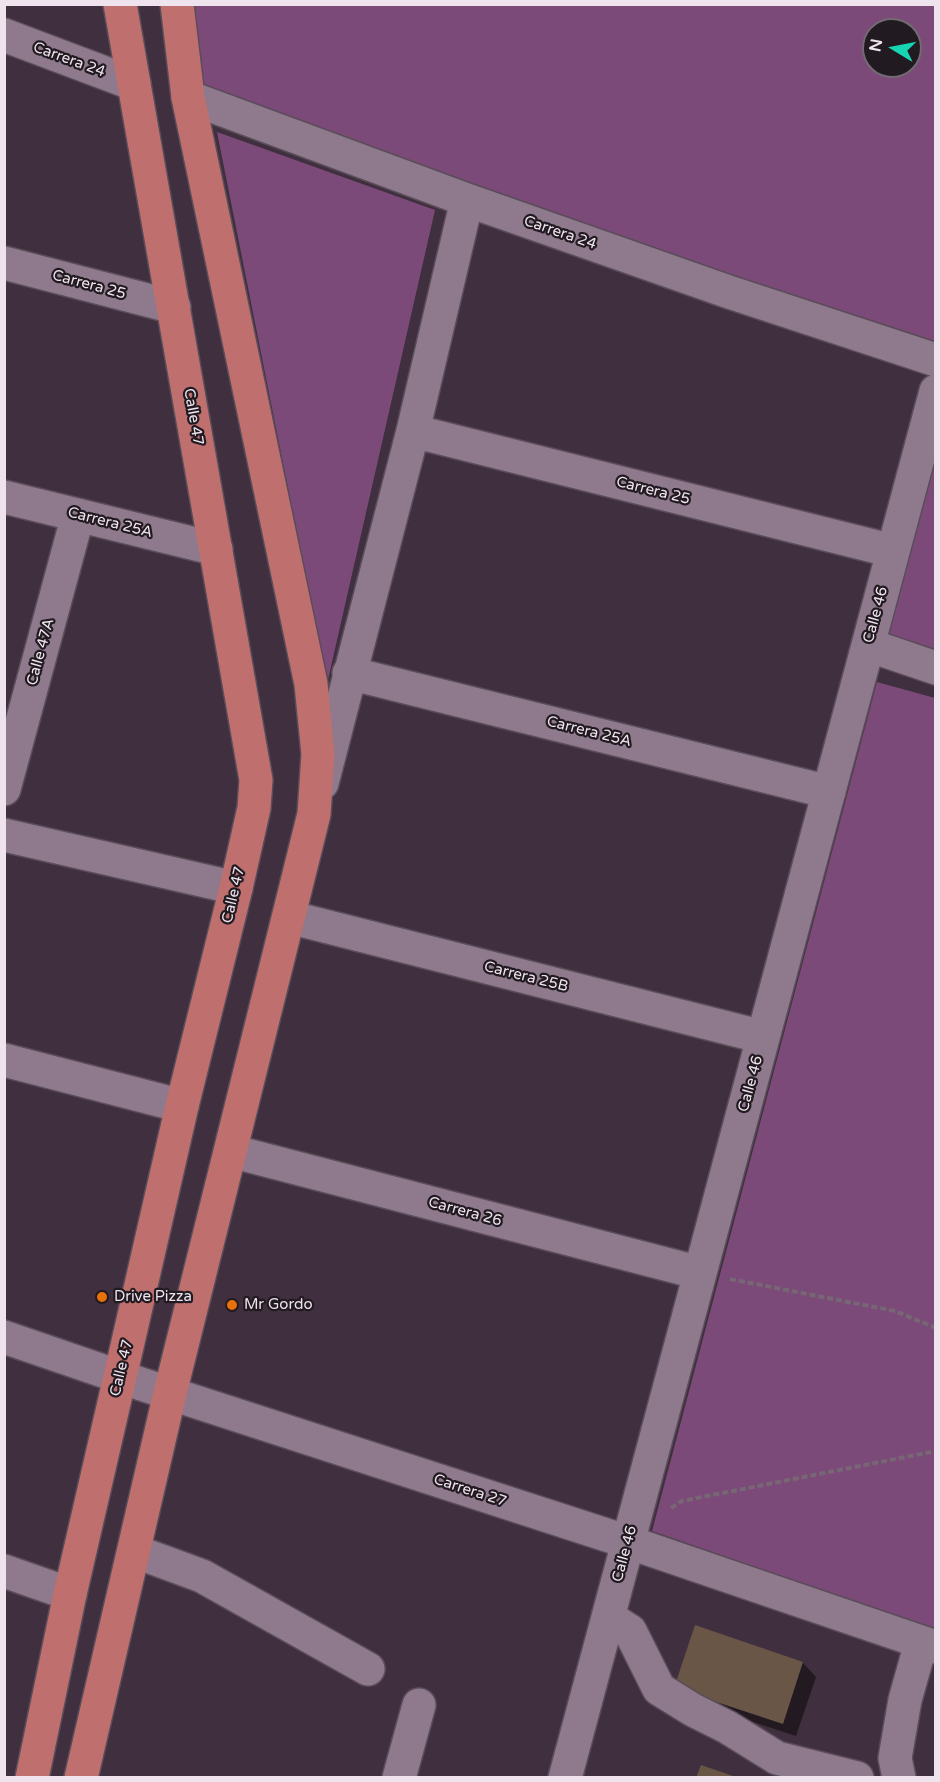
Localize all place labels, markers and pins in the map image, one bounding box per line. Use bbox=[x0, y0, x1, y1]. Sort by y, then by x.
place label: Drive Pizza bbox=[114, 1288, 192, 1306]
marker: Drive Pizza bbox=[95, 1290, 109, 1304]
place label: Mr Gordo bbox=[244, 1296, 313, 1314]
marker: Mr Gordo bbox=[225, 1298, 239, 1312]

